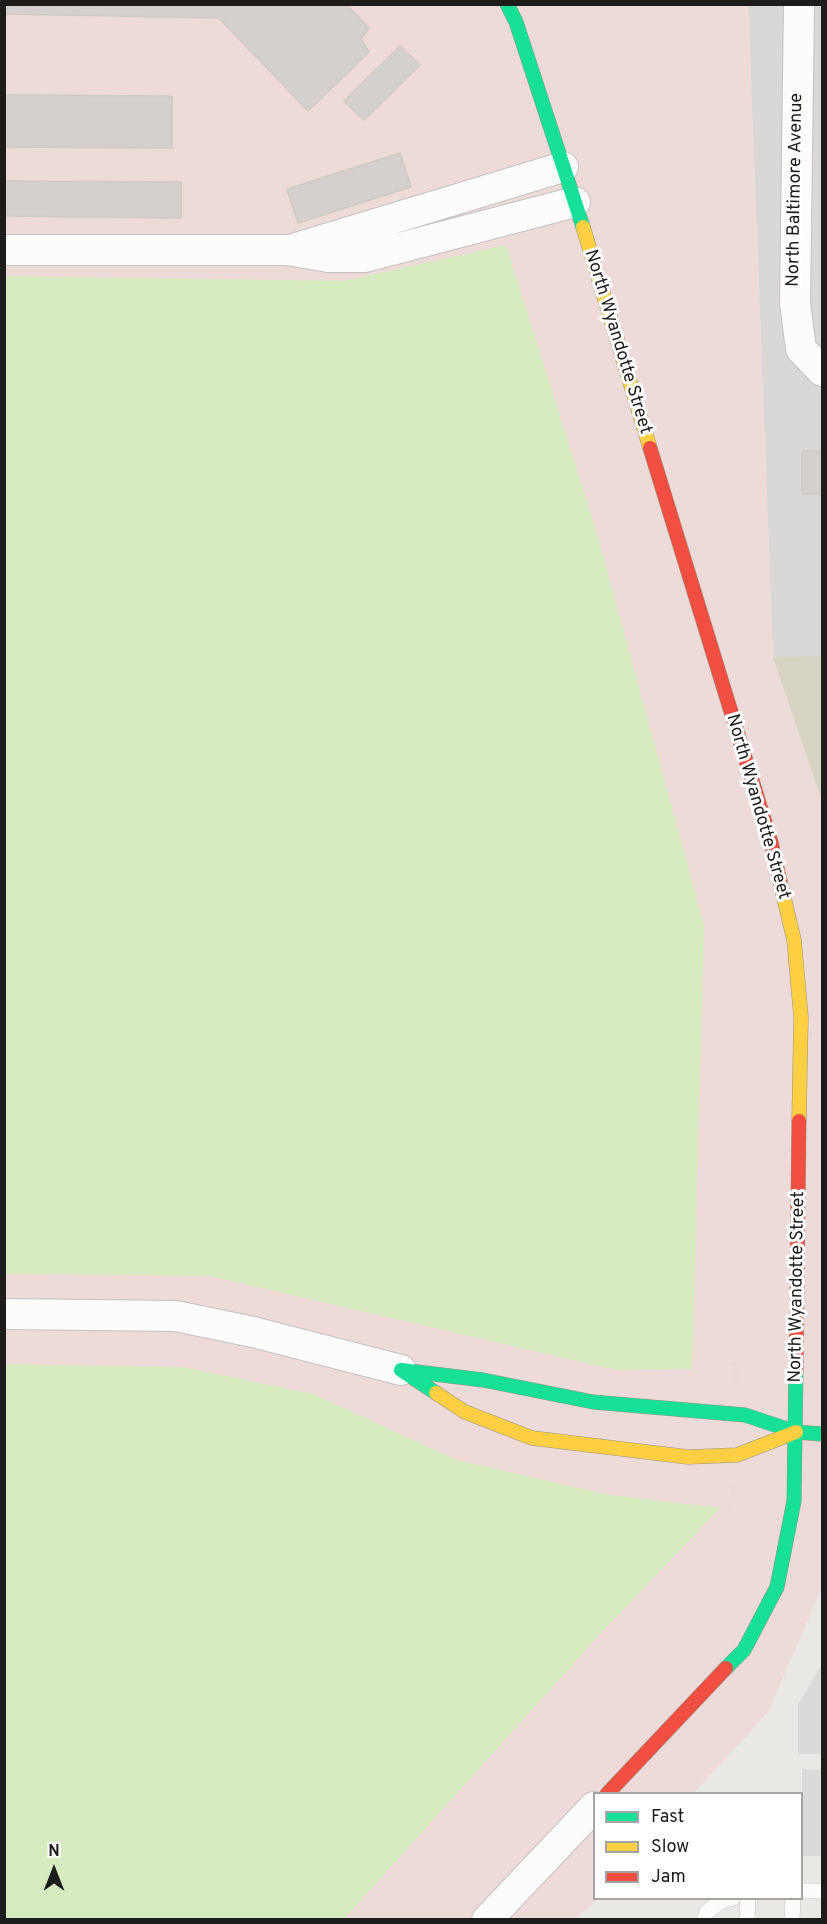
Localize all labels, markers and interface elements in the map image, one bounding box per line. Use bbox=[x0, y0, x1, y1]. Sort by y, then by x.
street label: North Baltimore Avenue bbox=[784, 93, 808, 287]
street label: North Wyandotte Street bbox=[579, 247, 655, 437]
street label: North Wyandotte Street bbox=[720, 712, 794, 902]
street label: North Wyandotte Street bbox=[786, 1191, 810, 1383]
legend bbox=[593, 1792, 803, 1900]
text: Fast bbox=[651, 1806, 684, 1829]
text: Slow bbox=[651, 1836, 689, 1859]
north arrow bbox=[24, 1840, 84, 1900]
text: N bbox=[48, 1842, 60, 1862]
text: Jam bbox=[651, 1866, 686, 1889]

